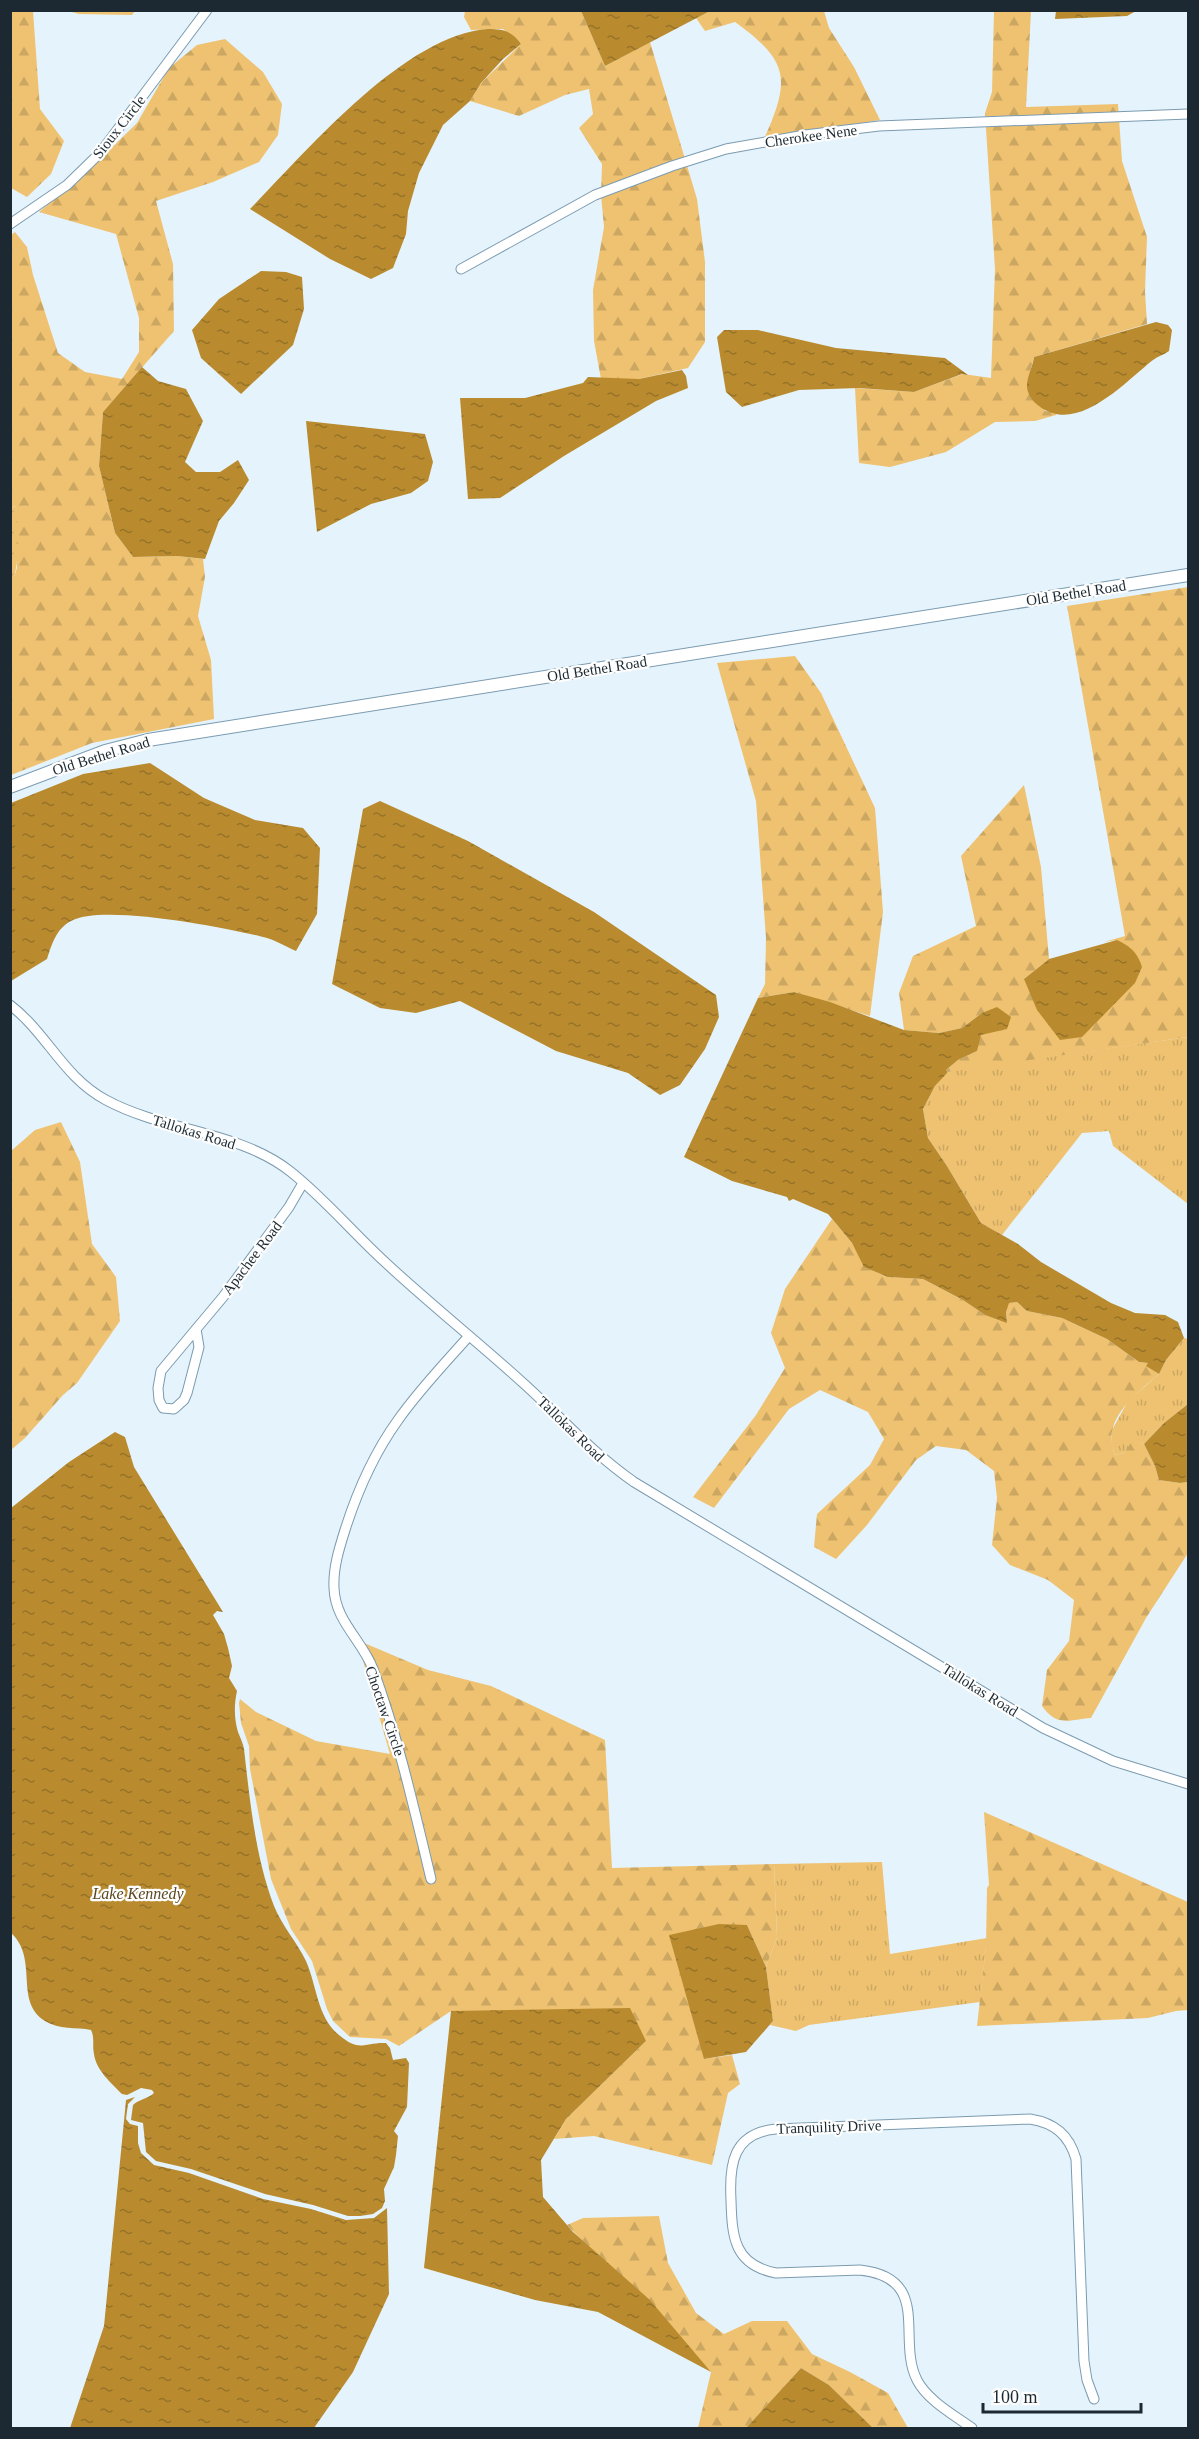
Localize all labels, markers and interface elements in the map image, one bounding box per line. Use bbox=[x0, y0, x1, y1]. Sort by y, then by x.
street label: Sioux Circle bbox=[89, 92, 149, 162]
street label: Cherokee Nene bbox=[764, 122, 858, 150]
street label: Old Bethel Road bbox=[1025, 577, 1128, 609]
street label: Old Bethel Road bbox=[546, 653, 649, 685]
street label: Old Bethel Road bbox=[50, 733, 152, 778]
street label: Tallokas Road bbox=[151, 1112, 238, 1152]
street label: Apachee Road bbox=[219, 1218, 285, 1298]
street label: Tallokas Road bbox=[535, 1393, 608, 1465]
street label: Tallokas Road bbox=[939, 1660, 1021, 1720]
street label: Choctaw Circle bbox=[362, 1664, 408, 1758]
water label: Lake Kennedy bbox=[91, 1885, 184, 1903]
street label: Tranquility Drive bbox=[776, 2117, 882, 2137]
scale bar bbox=[983, 2376, 1140, 2414]
text: 100 m bbox=[992, 2387, 1038, 2407]

